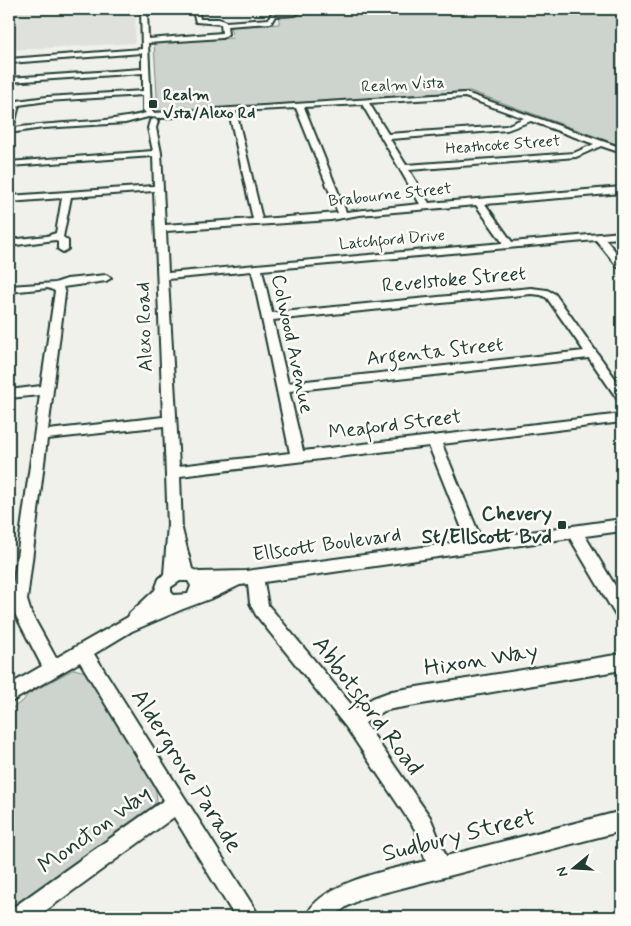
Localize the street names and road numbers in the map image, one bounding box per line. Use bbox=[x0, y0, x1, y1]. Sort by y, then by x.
street label: Realm Vista bbox=[361, 72, 445, 98]
street label: Heathcote Street bbox=[445, 130, 562, 159]
street label: Brabourne Street bbox=[327, 178, 453, 212]
street label: Latchford Drive bbox=[338, 225, 446, 257]
street label: Revelstoke Street bbox=[381, 260, 527, 300]
street label: Colwood Avenue bbox=[264, 272, 320, 416]
street label: Alexo Road bbox=[130, 282, 160, 372]
street label: Argenta Street bbox=[365, 331, 505, 375]
street label: Meaford Street bbox=[327, 403, 463, 449]
street label: Ellscott Boulevard bbox=[251, 521, 403, 569]
street label: Abbotsford Road bbox=[303, 630, 429, 783]
street label: Hixon Way bbox=[422, 636, 540, 684]
street label: Aldergrove Parade bbox=[123, 683, 249, 859]
street label: Moncton Way bbox=[32, 778, 158, 882]
street label: Sudbury Street bbox=[379, 802, 539, 870]

